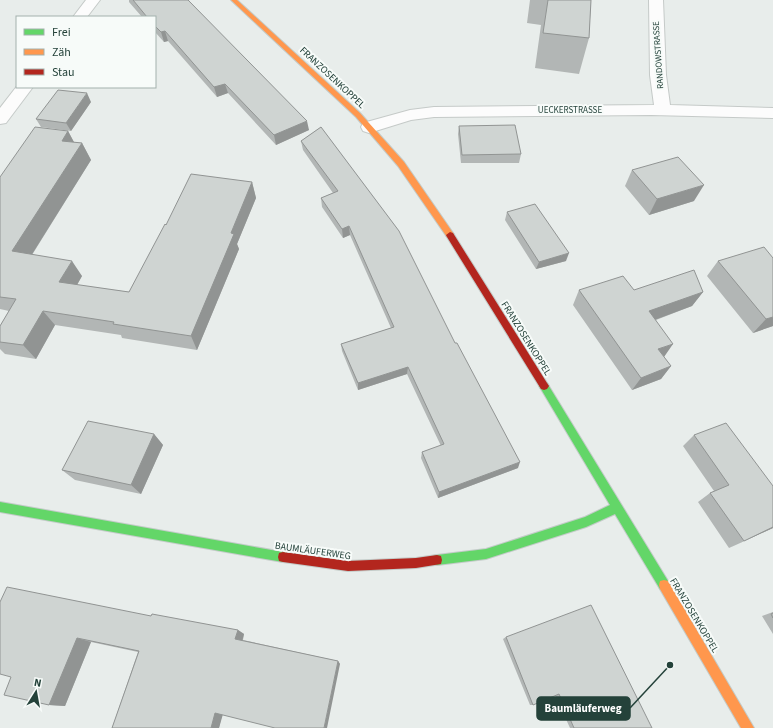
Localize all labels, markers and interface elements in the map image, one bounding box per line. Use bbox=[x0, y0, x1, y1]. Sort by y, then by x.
legend bbox=[16, 16, 156, 88]
street label: RANDOWSTRASSE bbox=[650, 20, 667, 89]
text: Frei bbox=[52, 24, 71, 41]
text: Zäh bbox=[52, 44, 71, 61]
street label: FRANZOSENKOPPEL bbox=[296, 44, 368, 112]
text: Stau bbox=[52, 64, 75, 81]
street label: UECKERSTRASSE bbox=[538, 104, 602, 117]
street label: FRANZOSENKOPPEL bbox=[498, 299, 555, 378]
street label: BAUMLÄUFERWEG bbox=[274, 539, 352, 563]
street label: FRANZOSENKOPPEL bbox=[666, 575, 722, 656]
north arrow bbox=[16, 672, 56, 712]
text: N bbox=[33, 675, 43, 691]
callout: Baumläuferweg bbox=[537, 697, 630, 720]
text: Baumläuferweg bbox=[545, 701, 622, 716]

